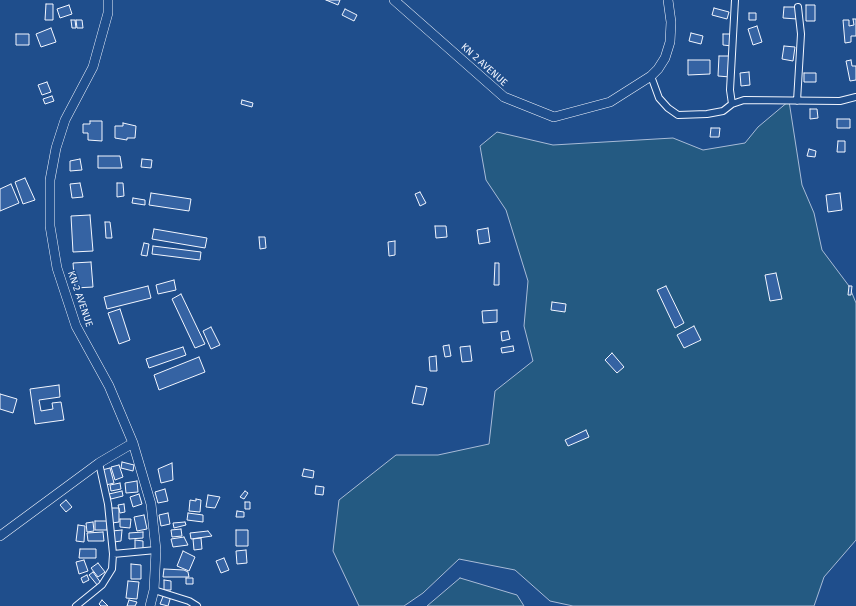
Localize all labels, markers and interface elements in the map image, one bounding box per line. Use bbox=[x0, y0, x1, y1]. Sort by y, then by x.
street label: KN 2 AVENUE bbox=[458, 41, 510, 89]
street label: KN 2 AVENUE bbox=[65, 269, 95, 329]

